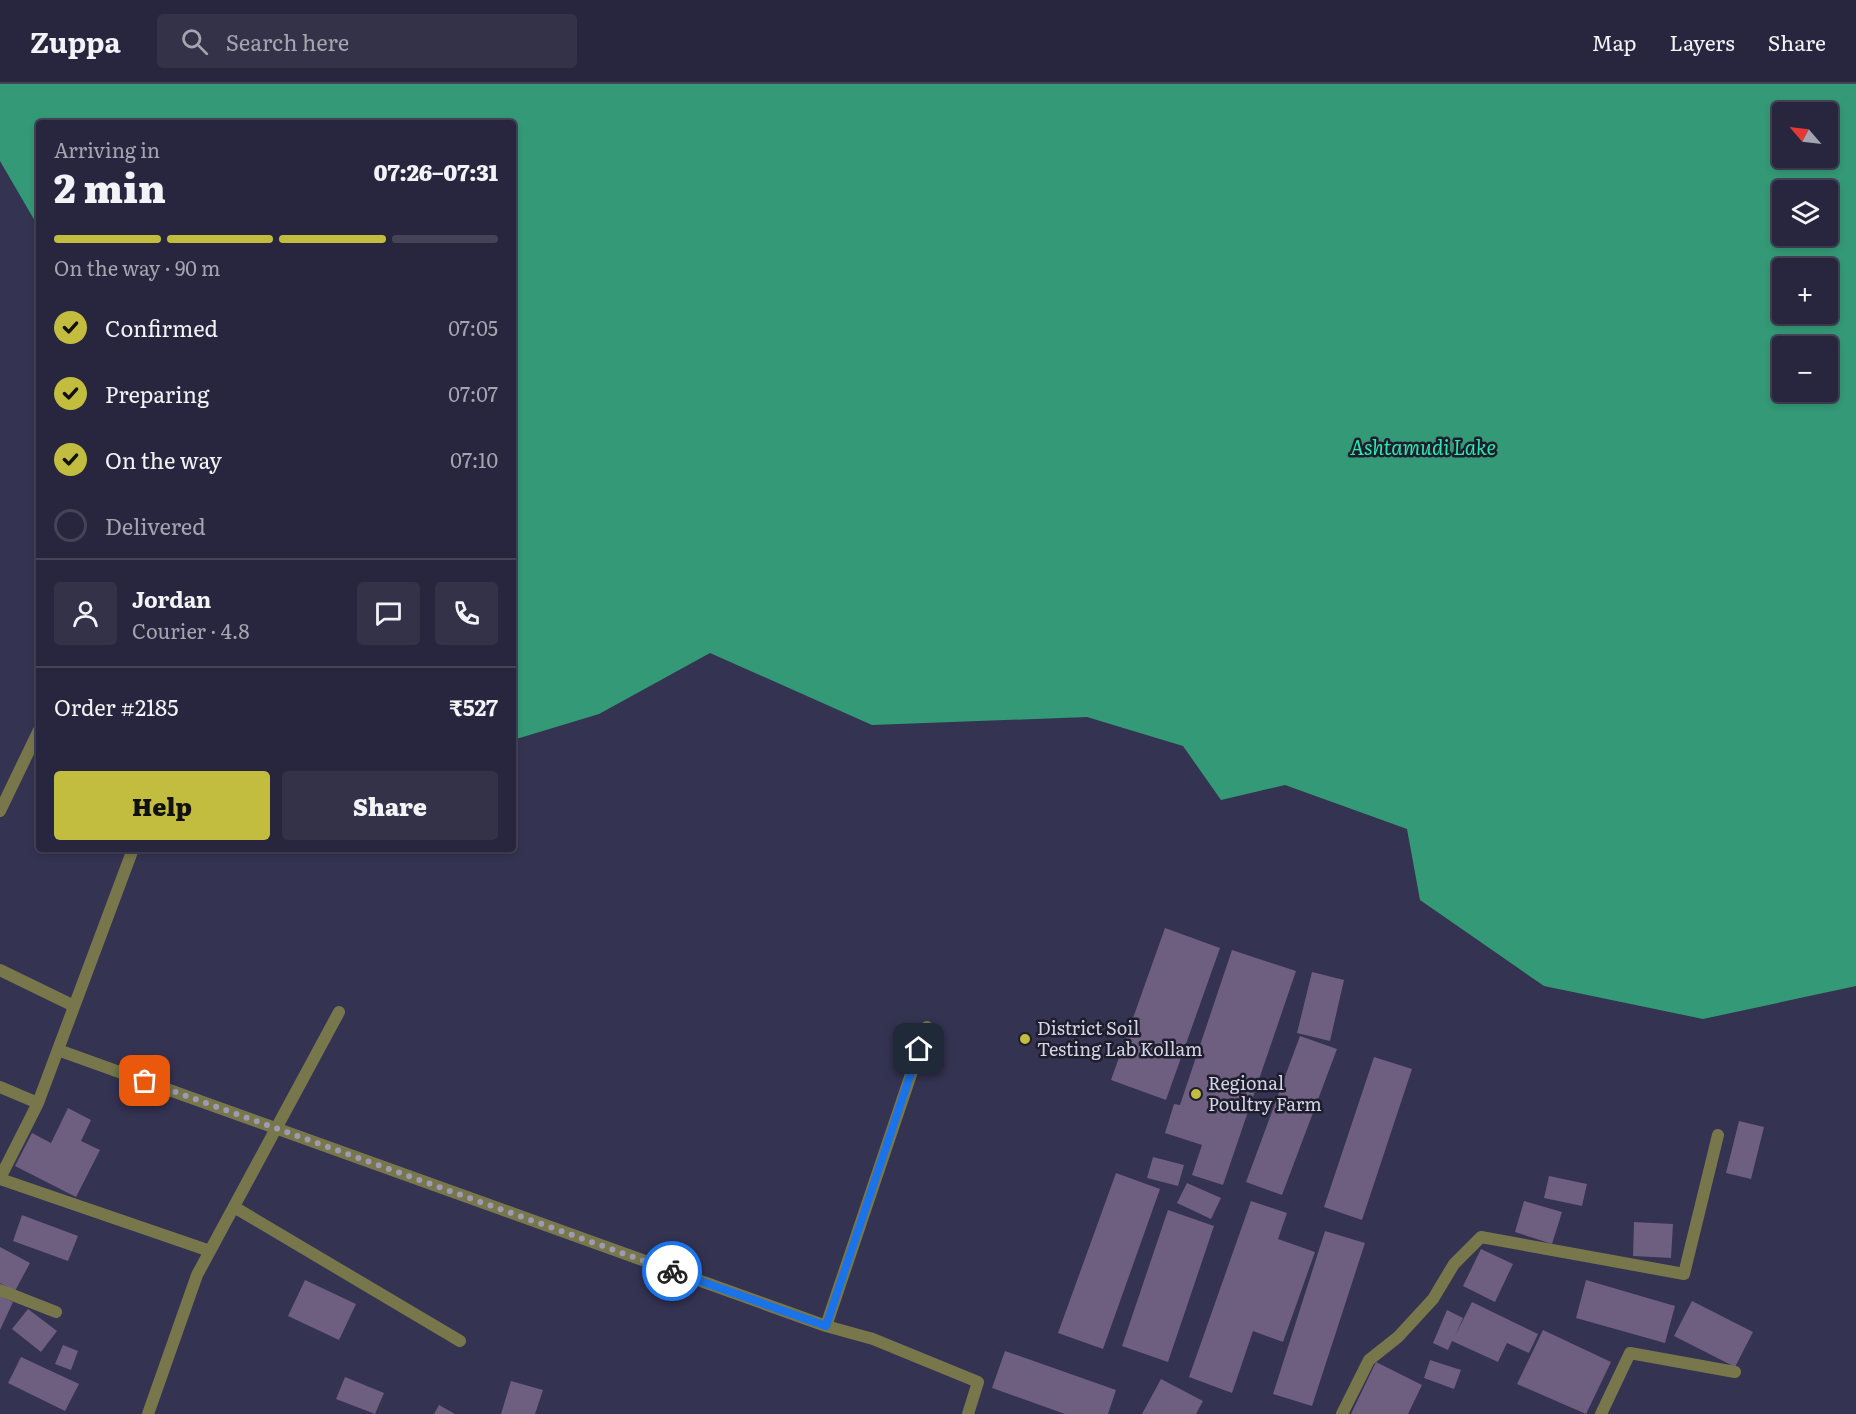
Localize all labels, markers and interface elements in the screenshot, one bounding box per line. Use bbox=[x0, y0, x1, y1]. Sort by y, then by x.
search box bbox=[157, 14, 577, 68]
text: Zuppa bbox=[30, 20, 121, 62]
icon: search bbox=[178, 25, 211, 58]
text: Search here bbox=[226, 25, 349, 58]
text: Map bbox=[1592, 26, 1637, 57]
text: Layers bbox=[1670, 26, 1735, 57]
text: Share bbox=[1768, 26, 1826, 57]
north arrow bbox=[1772, 102, 1838, 168]
map controls bbox=[1772, 102, 1838, 402]
text: Arriving in bbox=[54, 134, 160, 164]
text: 07:26–07:31 bbox=[374, 155, 498, 188]
text: 2 min bbox=[54, 157, 166, 215]
button: layers bbox=[1772, 180, 1838, 246]
text: On the way · 90 m bbox=[54, 252, 220, 282]
button: + bbox=[1772, 258, 1838, 324]
icon: check bbox=[54, 311, 87, 344]
text: Confirmed bbox=[105, 311, 218, 344]
text: 07:05 bbox=[448, 312, 498, 342]
button: − bbox=[1772, 336, 1838, 402]
icon: check bbox=[54, 377, 87, 410]
text: Preparing bbox=[105, 377, 209, 410]
text: 07:07 bbox=[448, 378, 498, 408]
water label: Ashtamudi Lake bbox=[1350, 431, 1496, 461]
icon: check bbox=[54, 443, 87, 476]
text: On the way bbox=[105, 443, 222, 476]
text: 07:10 bbox=[450, 444, 498, 474]
text: Delivered bbox=[105, 509, 206, 542]
button: person bbox=[54, 582, 117, 645]
text: Jordan bbox=[132, 582, 211, 615]
button: chat bbox=[357, 582, 420, 645]
button: phone bbox=[435, 582, 498, 645]
text: Courier · 4.8 bbox=[132, 615, 249, 645]
text: Order #2185 bbox=[54, 690, 178, 723]
text: ₹527 bbox=[449, 690, 498, 723]
button: Help bbox=[54, 771, 270, 840]
button: Share bbox=[282, 771, 498, 840]
place label: District Soil Testing Lab Kollam bbox=[1037, 1014, 1203, 1062]
pin bbox=[893, 1023, 944, 1074]
icon: home bbox=[902, 1032, 935, 1065]
marker: District Soil Testing Lab Kollam bbox=[1018, 1032, 1032, 1046]
pin bbox=[119, 1055, 170, 1106]
icon: bag bbox=[128, 1064, 161, 1097]
place label: Regional Poultry Farm bbox=[1208, 1069, 1322, 1117]
marker: Regional Poultry Farm bbox=[1189, 1087, 1203, 1101]
courier bbox=[642, 1241, 702, 1301]
icon: bike bbox=[656, 1255, 689, 1288]

